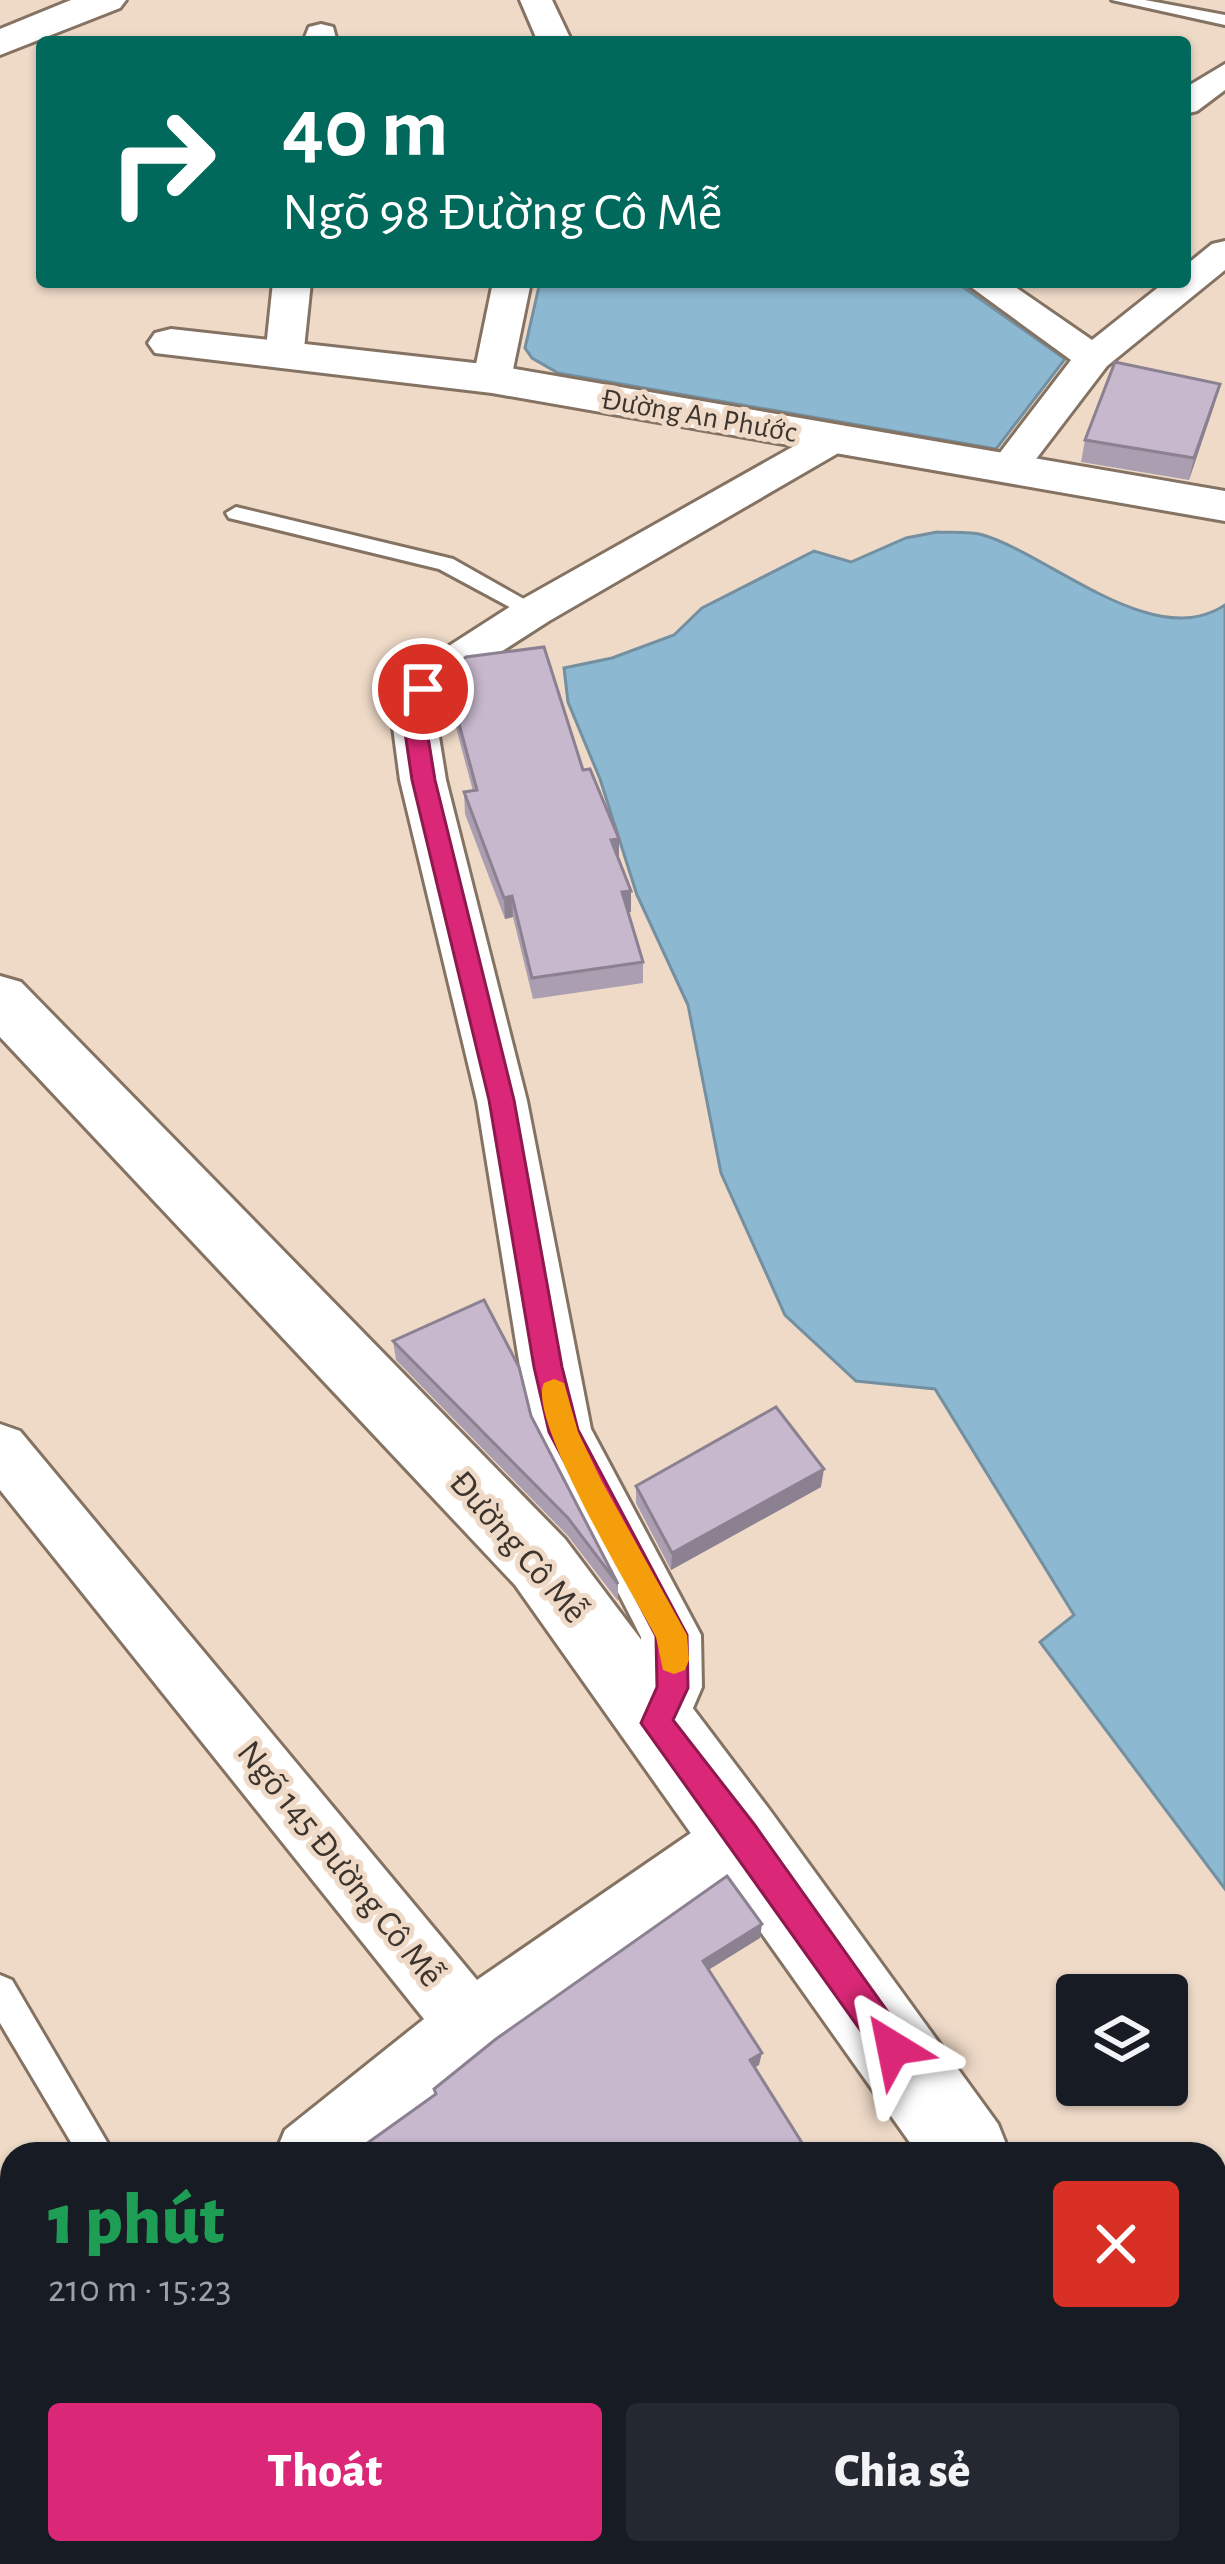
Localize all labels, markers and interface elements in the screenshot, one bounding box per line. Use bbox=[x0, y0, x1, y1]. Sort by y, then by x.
icon: right bbox=[84, 84, 240, 240]
text: 40 m bbox=[282, 88, 449, 172]
text: Ngõ 98 Đường Cô Mễ bbox=[282, 186, 723, 240]
street label: Đường An Phước bbox=[599, 384, 799, 448]
pin bbox=[372, 638, 474, 740]
icon: arrive bbox=[390, 656, 456, 722]
street label: Đường Cô Mễ bbox=[442, 1463, 594, 1630]
street label: Ngõ 145 Đường Cô Mễ bbox=[230, 1734, 451, 1994]
map controls bbox=[1056, 1974, 1188, 2106]
button: layers bbox=[1056, 1974, 1188, 2106]
position arrow bbox=[830, 1985, 956, 2111]
button: close bbox=[1053, 2181, 1179, 2307]
text: 1 phút bbox=[48, 2185, 225, 2257]
text: 210 m · 15:23 bbox=[48, 2270, 232, 2309]
button: Thoát bbox=[48, 2403, 602, 2541]
button: Chia sẻ bbox=[626, 2403, 1179, 2541]

